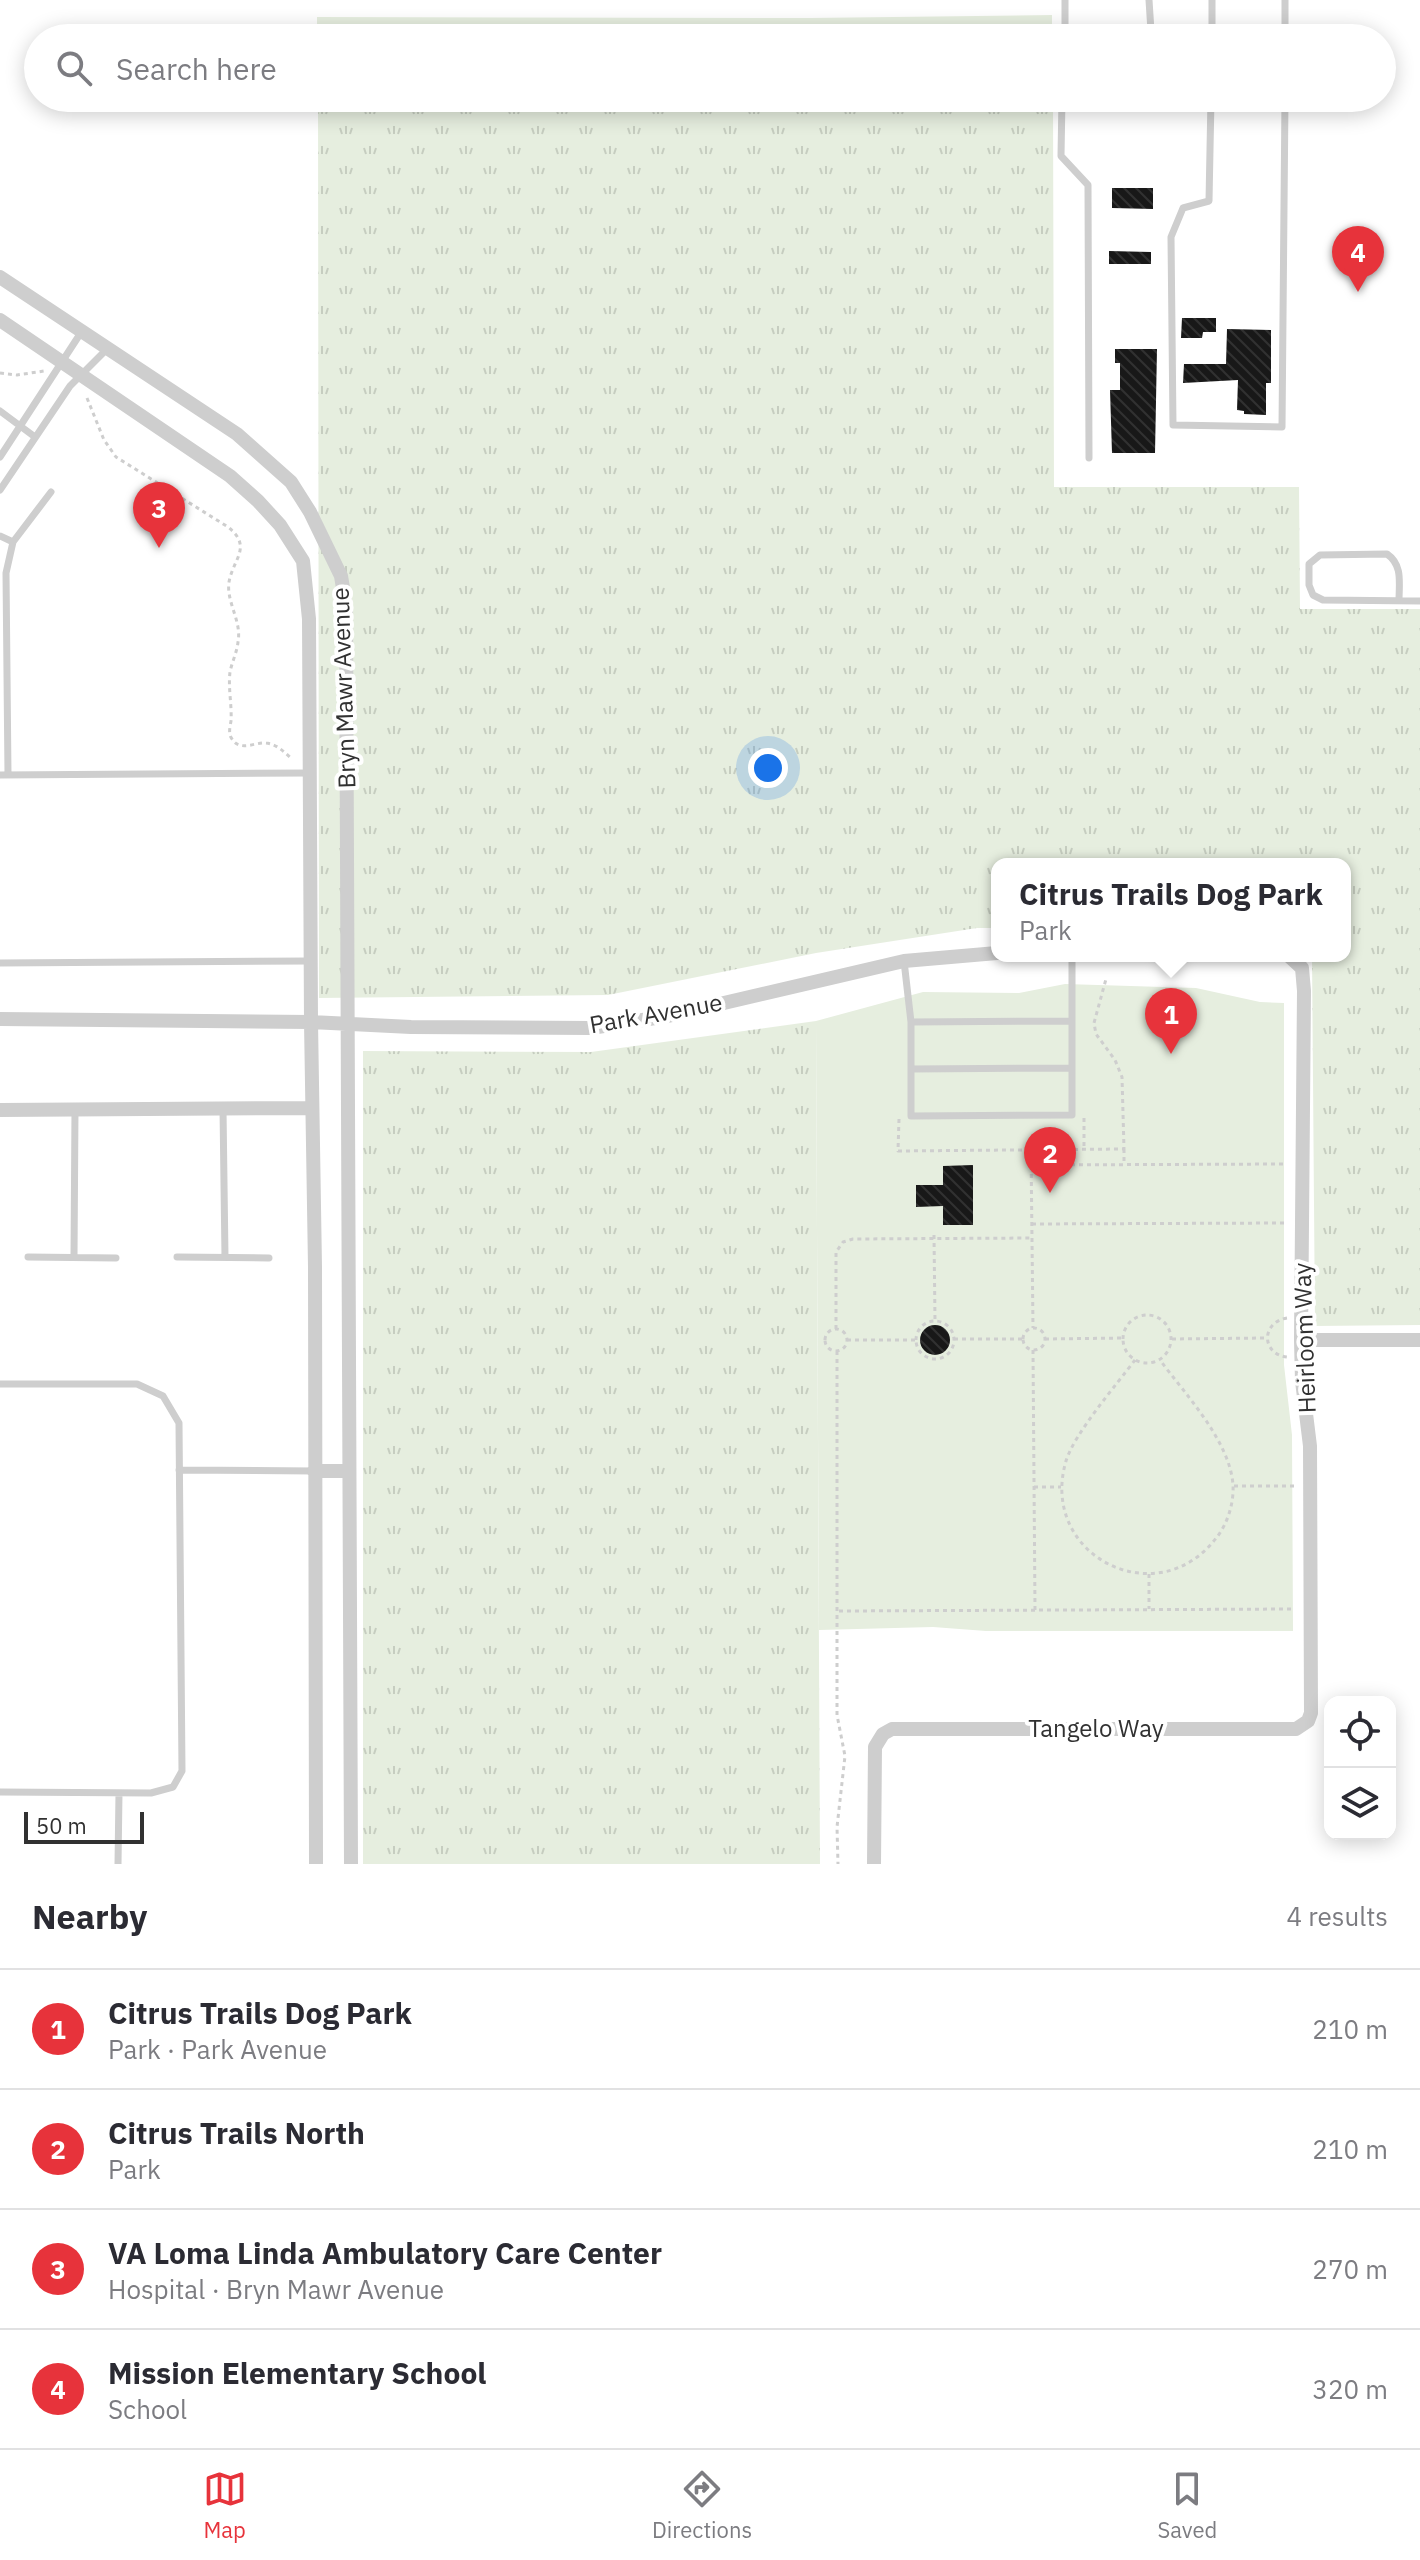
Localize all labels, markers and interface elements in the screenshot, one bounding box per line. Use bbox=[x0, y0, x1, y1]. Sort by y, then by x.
search box bbox=[24, 24, 1396, 112]
icon: search bbox=[52, 46, 96, 90]
text: Search here bbox=[116, 49, 277, 88]
pin: 4 bbox=[1332, 226, 1384, 292]
pin: 3 bbox=[133, 482, 185, 548]
street label: Bryn Mawr Avenue bbox=[323, 587, 363, 789]
your location bbox=[748, 748, 788, 788]
popup bbox=[991, 858, 1351, 962]
text: Citrus Trails Dog Park bbox=[1019, 874, 1323, 913]
text: Park bbox=[1019, 913, 1072, 947]
street label: Park Avenue bbox=[587, 986, 725, 1040]
pin: 1 bbox=[1145, 988, 1197, 1054]
pin: 2 bbox=[1024, 1127, 1076, 1193]
street label: Heirloom Way bbox=[1285, 1262, 1323, 1414]
map controls bbox=[1324, 1696, 1396, 1840]
button: locate bbox=[1324, 1696, 1396, 1768]
street label: Tangelo Way bbox=[1028, 1712, 1164, 1744]
button: layers bbox=[1324, 1768, 1396, 1840]
scale bar bbox=[24, 1808, 144, 1844]
text: 50 m bbox=[36, 1811, 87, 1840]
text: Nearby bbox=[32, 1894, 147, 1938]
text: 4 results bbox=[1286, 1899, 1388, 1933]
text: Citrus Trails Dog Park bbox=[108, 1993, 412, 2032]
text: 1 bbox=[50, 2012, 66, 2046]
text: 210 m bbox=[1312, 2012, 1388, 2046]
text: Park · Park Avenue bbox=[108, 2032, 327, 2066]
text: Citrus Trails North bbox=[108, 2113, 365, 2152]
text: 2 bbox=[50, 2132, 66, 2166]
text: 210 m bbox=[1312, 2132, 1388, 2166]
text: Park bbox=[108, 2152, 161, 2186]
text: VA Loma Linda Ambulatory Care Center bbox=[108, 2233, 662, 2272]
text: 3 bbox=[50, 2252, 66, 2286]
text: 270 m bbox=[1312, 2252, 1388, 2286]
text: Hospital · Bryn Mawr Avenue bbox=[108, 2272, 444, 2306]
text: Mission Elementary School bbox=[108, 2353, 486, 2392]
text: 4 bbox=[50, 2372, 66, 2406]
text: 320 m bbox=[1312, 2372, 1388, 2406]
text: School bbox=[108, 2392, 187, 2426]
tab: Map bbox=[203, 2467, 247, 2544]
tab: Directions bbox=[652, 2467, 752, 2544]
tab: Saved bbox=[1157, 2467, 1217, 2544]

